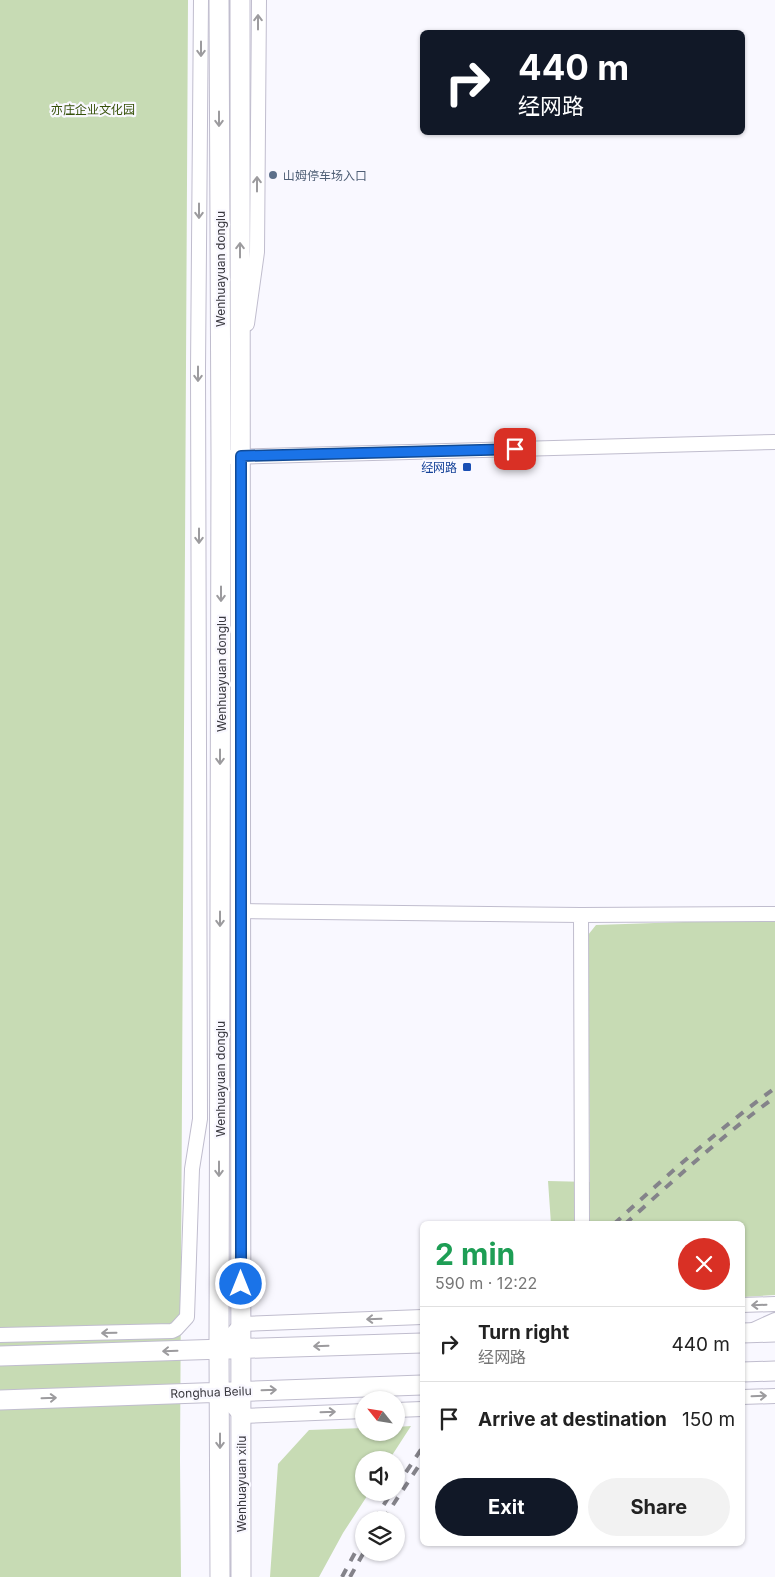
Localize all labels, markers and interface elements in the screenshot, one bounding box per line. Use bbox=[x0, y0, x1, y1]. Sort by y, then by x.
one-way arrow bbox=[253, 14, 263, 30]
one-way arrow bbox=[196, 40, 205, 56]
text: 440 m bbox=[518, 46, 629, 88]
icon: right bbox=[435, 50, 500, 115]
text: 经网路 bbox=[518, 93, 584, 119]
park label: 亦庄企业文化园 bbox=[51, 102, 135, 117]
one-way arrow bbox=[215, 110, 224, 126]
place label: 山姆停车场入口 bbox=[283, 168, 367, 183]
marker: 山姆停车场入口 bbox=[267, 169, 279, 181]
one-way arrow bbox=[252, 177, 262, 193]
one-way arrow bbox=[194, 202, 204, 219]
street label: Wenhuayuan donglu bbox=[213, 211, 228, 327]
one-way arrow bbox=[235, 242, 245, 258]
one-way arrow bbox=[193, 365, 203, 381]
pin bbox=[494, 428, 536, 470]
icon: arrive bbox=[501, 435, 529, 463]
place label: 经网路 bbox=[421, 460, 457, 475]
marker: 经网路 bbox=[461, 461, 473, 473]
one-way arrow bbox=[194, 528, 204, 544]
one-way arrow bbox=[216, 586, 226, 602]
street label: Wenhuayuan donglu bbox=[214, 616, 229, 732]
one-way arrow bbox=[215, 748, 225, 764]
one-way arrow bbox=[215, 910, 225, 927]
street label: Wenhuayuan donglu bbox=[213, 1021, 228, 1137]
one-way arrow bbox=[214, 1160, 224, 1177]
text: 2 min bbox=[435, 1236, 515, 1272]
button: close bbox=[678, 1238, 730, 1290]
position arrow bbox=[214, 1257, 266, 1309]
text: 590 m · 12:22 bbox=[435, 1273, 537, 1293]
one-way arrow bbox=[751, 1300, 767, 1309]
one-way arrow bbox=[366, 1314, 382, 1324]
text: Turn right bbox=[478, 1321, 569, 1344]
one-way arrow bbox=[101, 1328, 117, 1337]
icon: right bbox=[435, 1330, 463, 1358]
text: 440 m bbox=[671, 1333, 730, 1356]
one-way arrow bbox=[314, 1341, 330, 1350]
one-way arrow bbox=[162, 1346, 178, 1355]
text: 经网路 bbox=[478, 1347, 526, 1367]
street label: Ronghua Beilu bbox=[170, 1383, 252, 1401]
one-way arrow bbox=[260, 1386, 276, 1395]
north arrow bbox=[355, 1391, 405, 1441]
map controls bbox=[355, 1391, 405, 1561]
one-way arrow bbox=[750, 1392, 766, 1401]
one-way arrow bbox=[40, 1394, 56, 1403]
icon: arrive bbox=[435, 1405, 463, 1433]
one-way arrow bbox=[320, 1408, 336, 1417]
text: Arrive at destination bbox=[478, 1408, 667, 1431]
text: 150 m bbox=[682, 1408, 735, 1431]
one-way arrow bbox=[215, 1432, 225, 1448]
street label: Wenhuayuan xilu bbox=[234, 1436, 249, 1532]
button: sound bbox=[355, 1451, 405, 1501]
button: Exit bbox=[435, 1478, 578, 1536]
button: Share bbox=[588, 1478, 730, 1536]
button: layers bbox=[355, 1511, 405, 1561]

